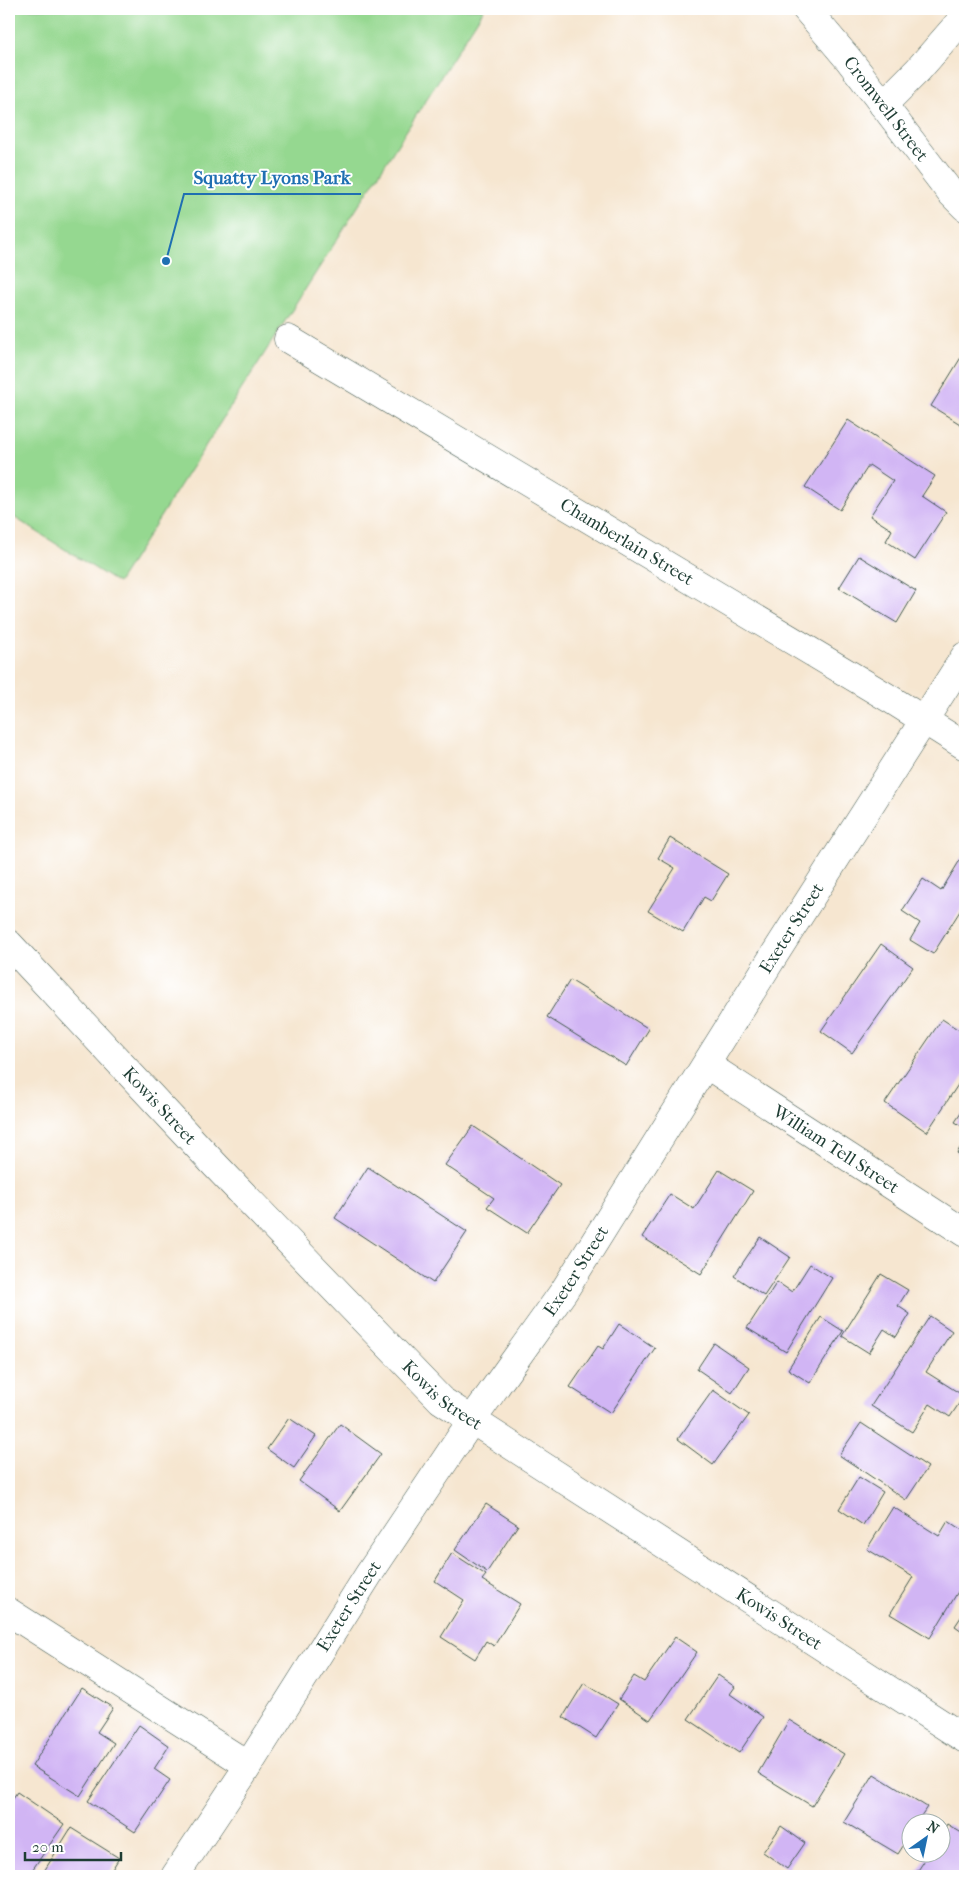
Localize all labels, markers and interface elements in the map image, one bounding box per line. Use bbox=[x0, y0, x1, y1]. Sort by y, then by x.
street label: Cromwell Street bbox=[839, 52, 933, 166]
callout: Squatty Lyons Park bbox=[184, 160, 361, 194]
text: Squatty Lyons Park bbox=[193, 167, 352, 189]
street label: Chamberlain Street bbox=[556, 494, 698, 590]
street label: Exeter Street bbox=[755, 879, 829, 977]
street label: Kowis Street bbox=[118, 1063, 201, 1150]
street label: William Tell Street bbox=[768, 1100, 903, 1198]
street label: Exeter Street bbox=[539, 1222, 613, 1320]
street label: Kowis Street bbox=[397, 1356, 486, 1435]
street label: Exeter Street bbox=[313, 1557, 386, 1656]
street label: Kowis Street bbox=[732, 1584, 826, 1655]
north arrow bbox=[902, 1812, 952, 1862]
text: N bbox=[924, 1817, 942, 1838]
scale bar bbox=[25, 1830, 121, 1862]
text: 20 m bbox=[32, 1838, 64, 1856]

